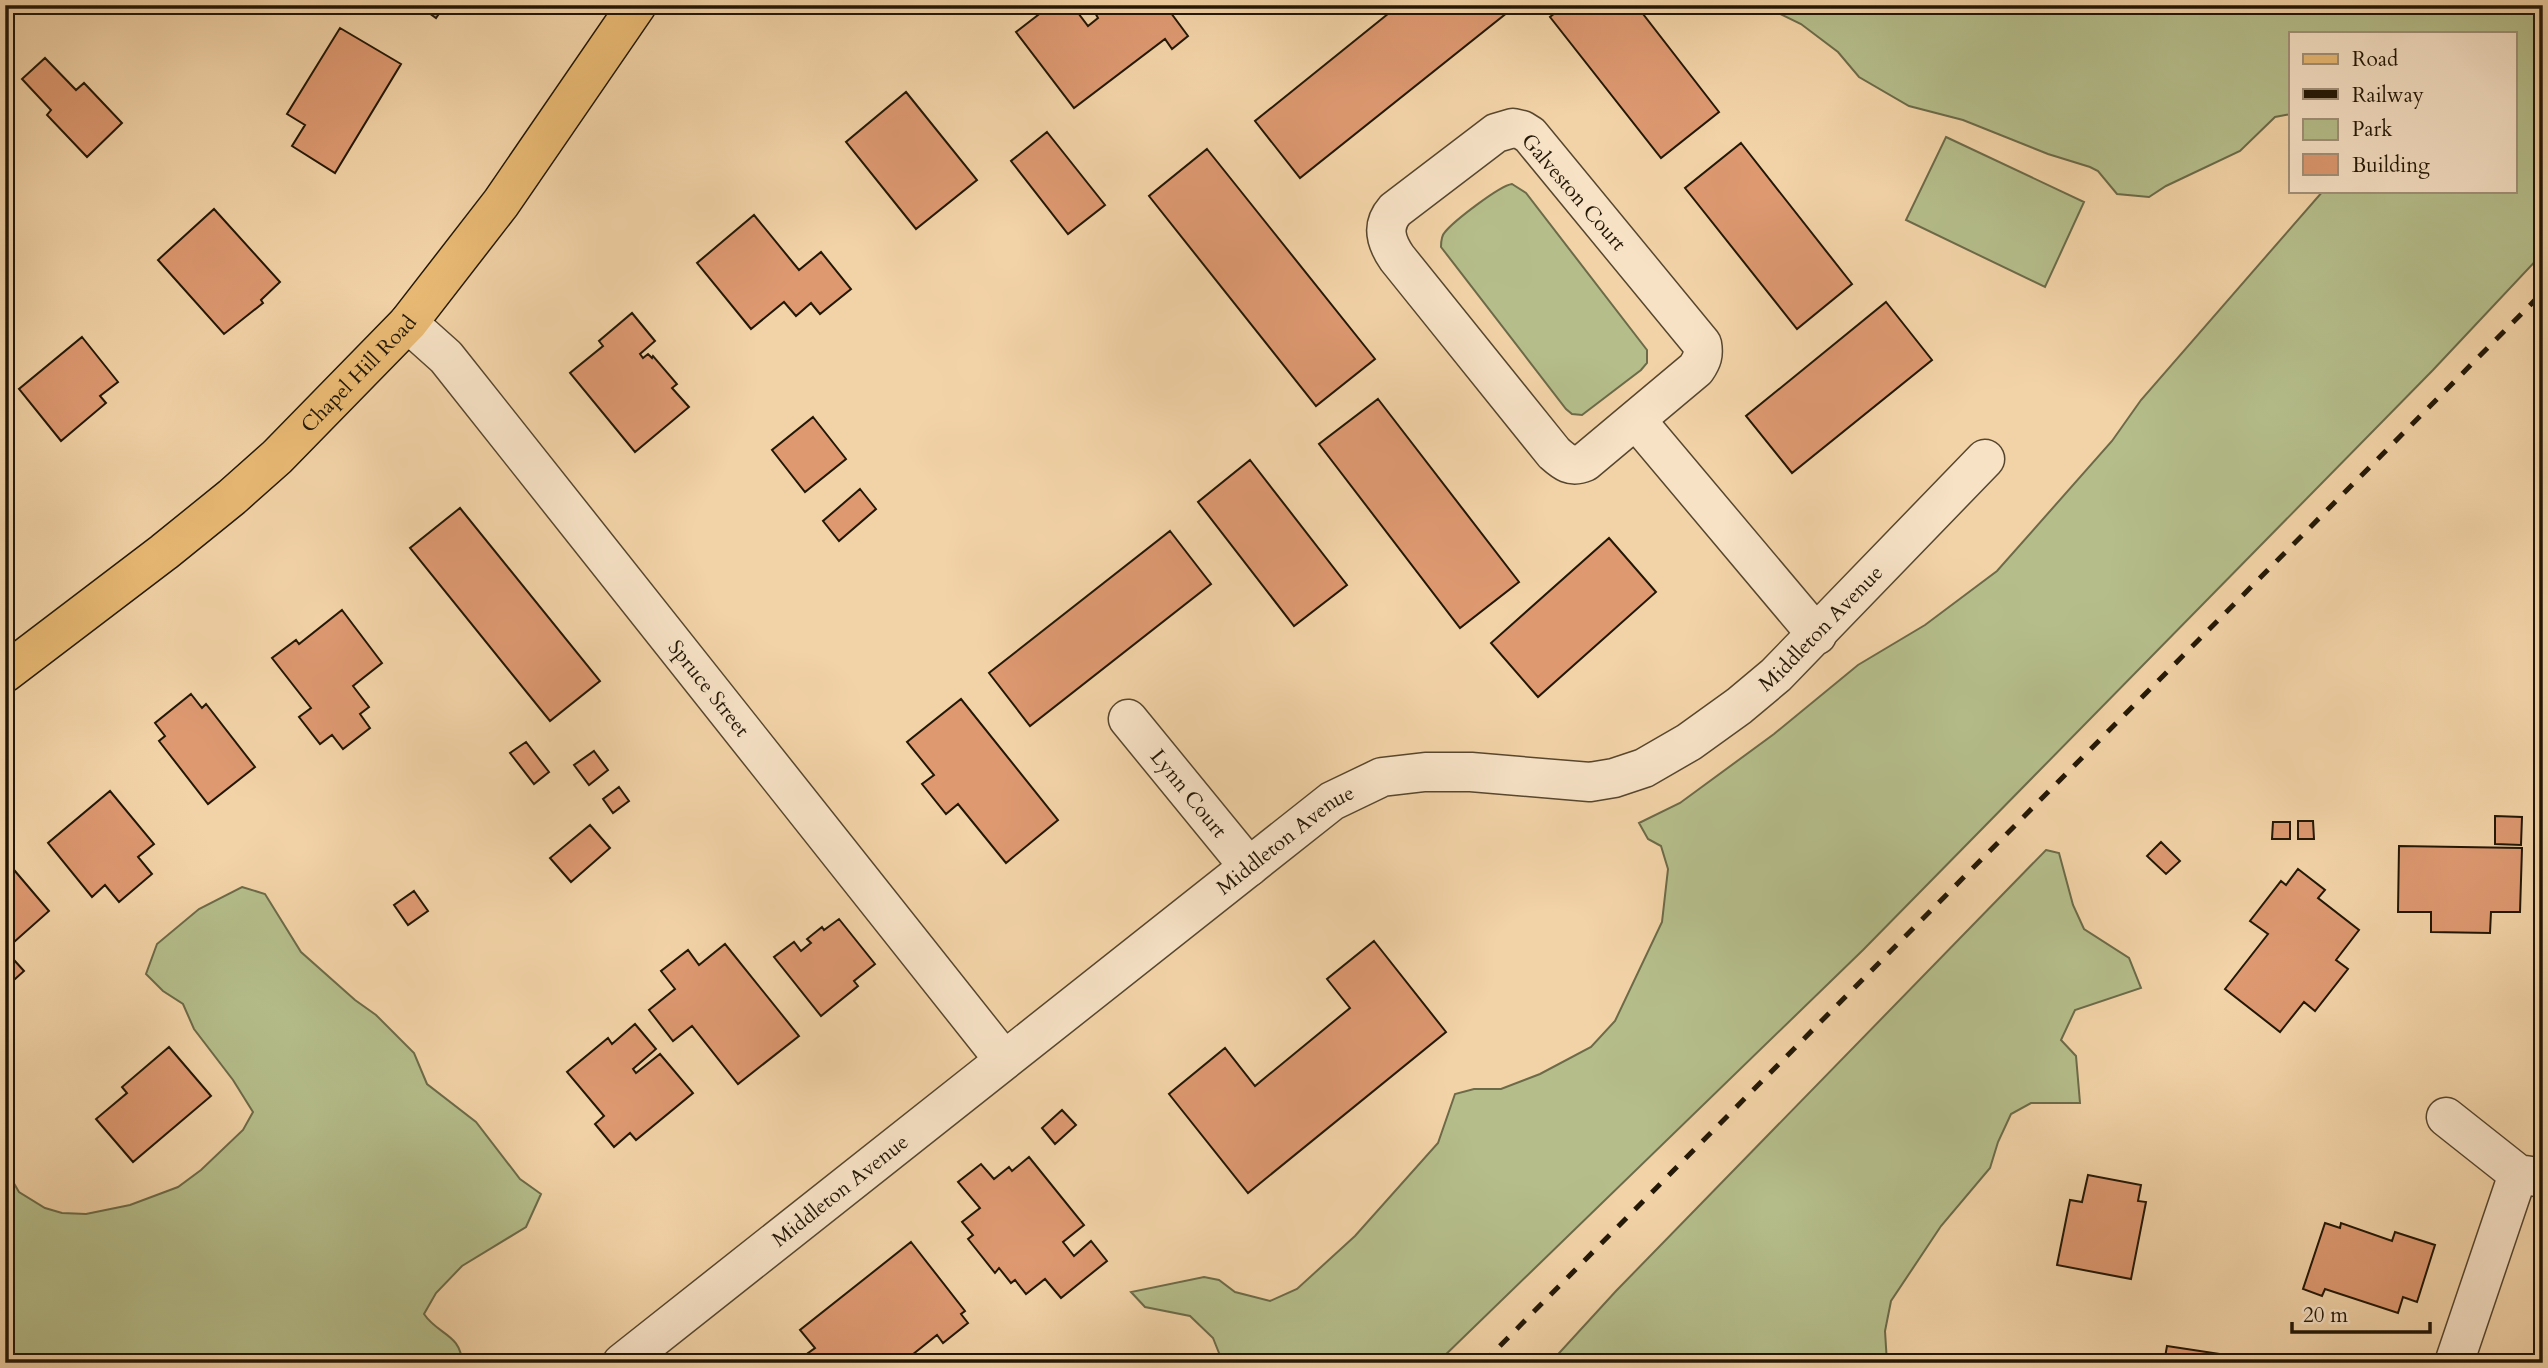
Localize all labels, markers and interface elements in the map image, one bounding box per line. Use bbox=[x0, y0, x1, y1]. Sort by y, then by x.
legend bbox=[2289, 32, 2516, 192]
text: Road bbox=[2352, 45, 2398, 74]
text: Railway bbox=[2352, 81, 2424, 110]
text: Park bbox=[2352, 115, 2393, 144]
street label: Galveston Court bbox=[1514, 127, 1633, 258]
text: Building bbox=[2352, 151, 2430, 180]
street label: Chapel Hill Road bbox=[294, 309, 424, 439]
street label: Middleton Avenue bbox=[1753, 559, 1890, 699]
street label: Spruce Street bbox=[661, 634, 756, 743]
street label: Lynn Court bbox=[1143, 743, 1234, 844]
street label: Middleton Avenue bbox=[1211, 779, 1359, 902]
street label: Middleton Avenue bbox=[766, 1128, 915, 1254]
scale bar bbox=[2292, 1291, 2431, 1335]
text: 20 m bbox=[2303, 1301, 2348, 1330]

